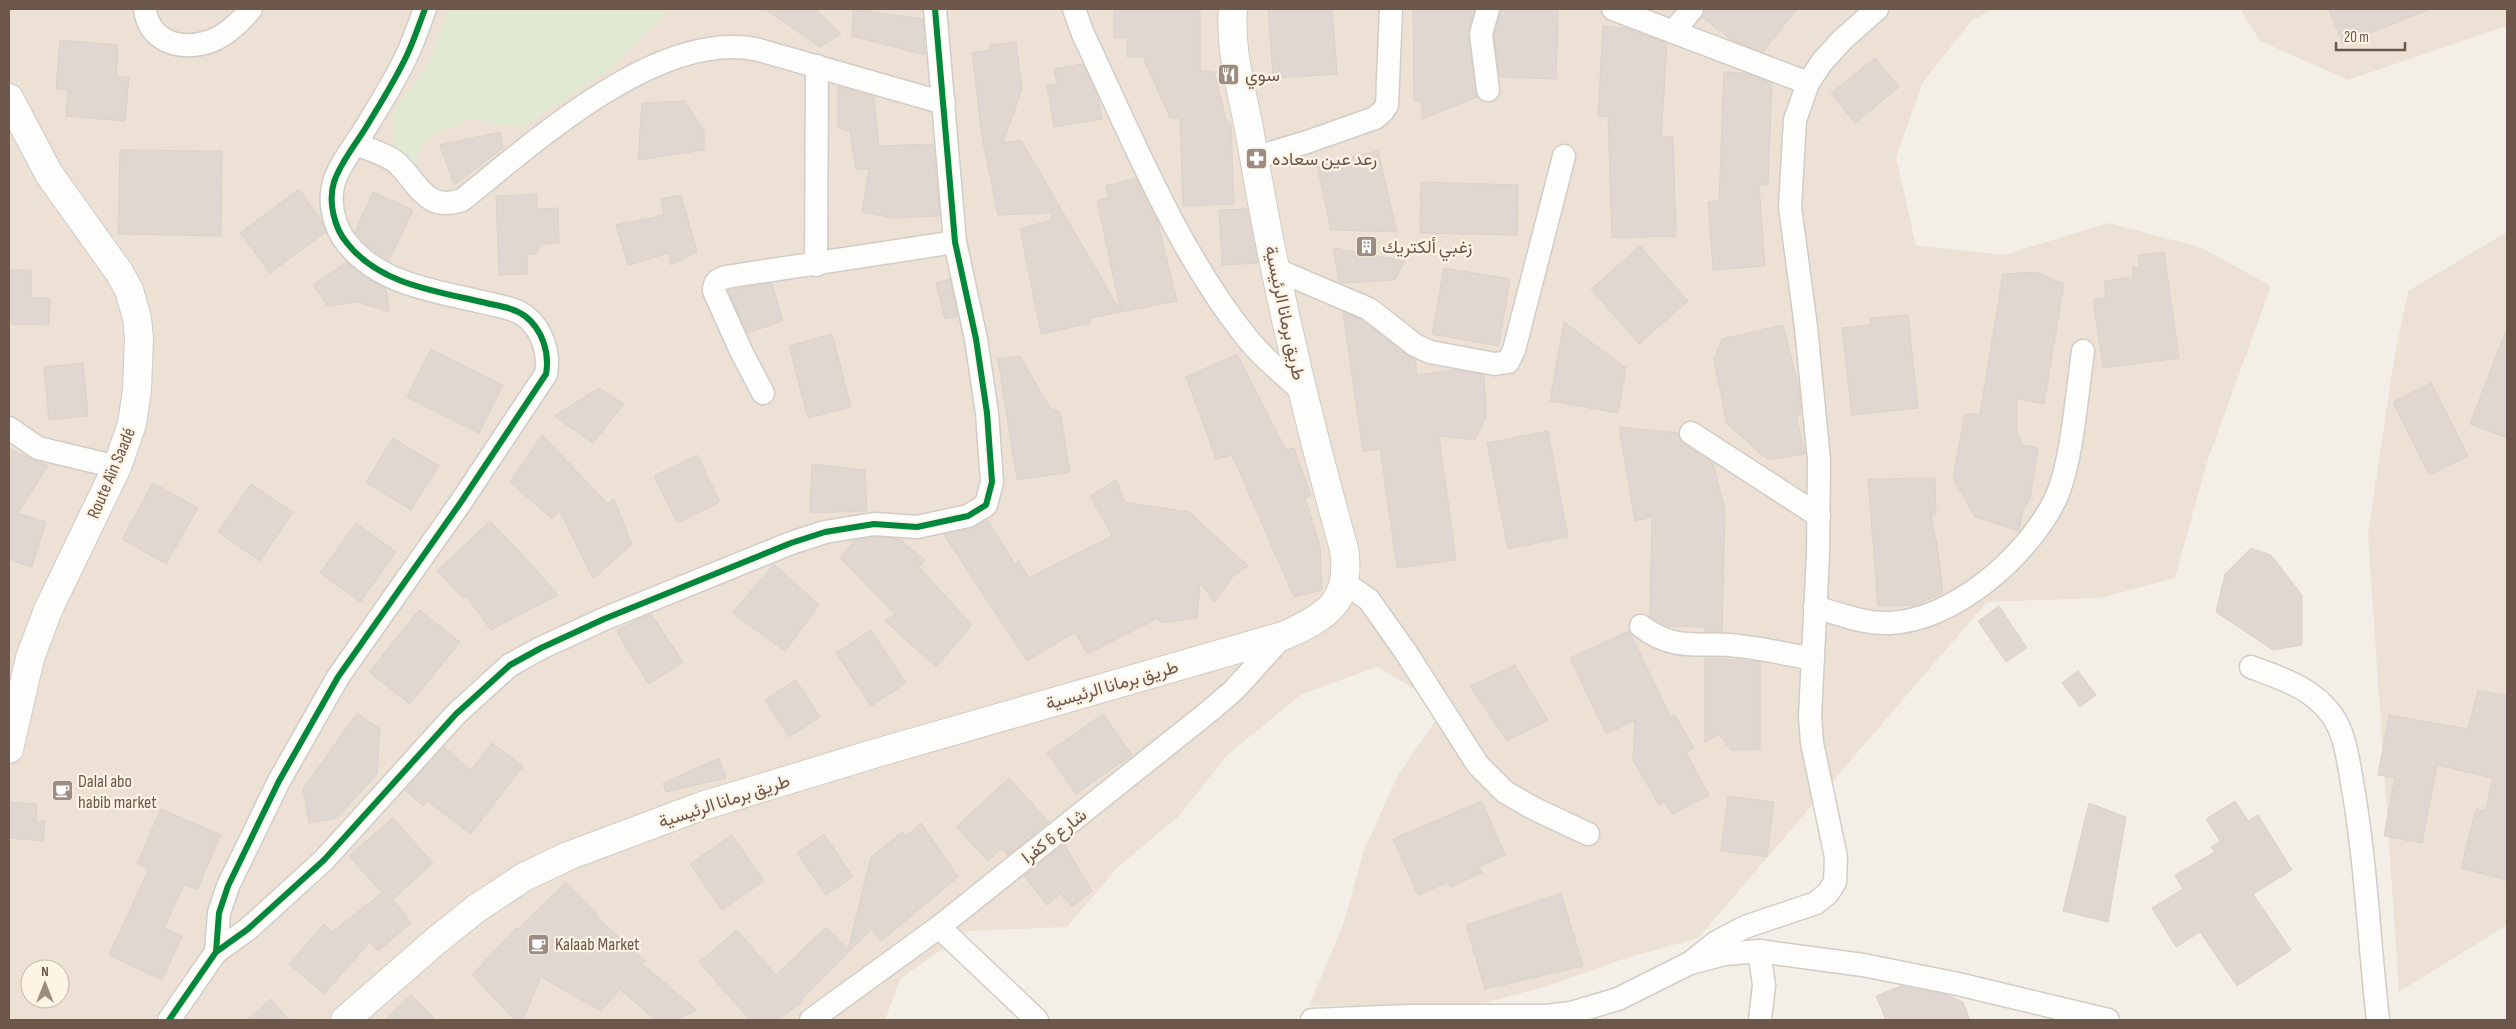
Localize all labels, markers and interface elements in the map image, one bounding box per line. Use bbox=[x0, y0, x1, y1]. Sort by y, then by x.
scale bar bbox=[2336, 20, 2405, 52]
text: 20 m bbox=[2344, 28, 2369, 47]
restaurant icon: سوي bbox=[1217, 63, 1241, 87]
place label: سوي bbox=[1245, 65, 1280, 90]
pharmacy icon: رعد عين سعاده bbox=[1244, 147, 1268, 171]
place label: رعد عين سعاده bbox=[1272, 149, 1377, 170]
building icon: زغبي ألكتريك bbox=[1354, 235, 1378, 259]
place label: زغبي ألكتريك bbox=[1382, 237, 1473, 262]
street label: طريق برمانا الرئيسية bbox=[1260, 244, 1309, 382]
street label: Route Aïn Saadé bbox=[83, 425, 140, 522]
street label: طريق برمانا الرئيسية bbox=[1043, 656, 1181, 714]
street label: طريق برمانا الرئيسية bbox=[656, 770, 793, 833]
place label: Dalal abo habib market bbox=[78, 771, 157, 813]
cafe icon: Dalal abo habib market bbox=[50, 779, 74, 803]
street label: شارع 6 كفرا bbox=[1018, 805, 1092, 869]
cafe icon: Kalaab Market bbox=[527, 932, 551, 956]
place label: Kalaab Market bbox=[555, 934, 640, 955]
north arrow bbox=[20, 959, 70, 1009]
text: N bbox=[41, 963, 49, 980]

